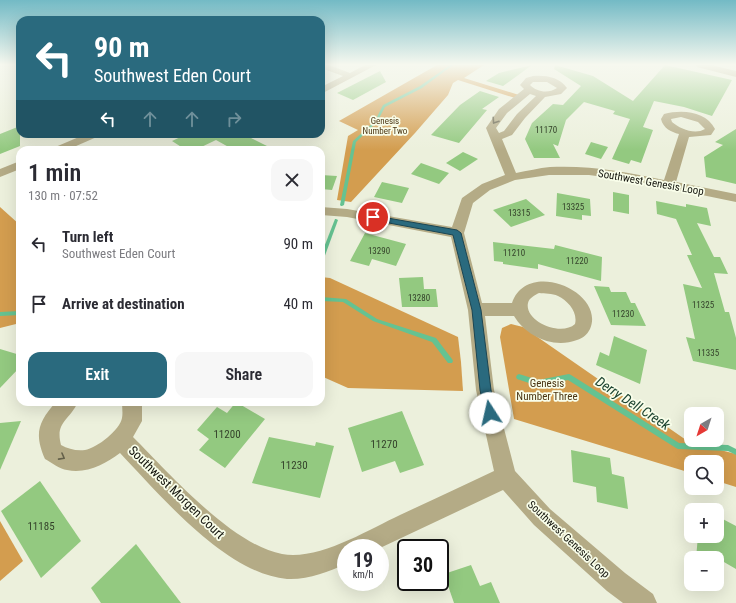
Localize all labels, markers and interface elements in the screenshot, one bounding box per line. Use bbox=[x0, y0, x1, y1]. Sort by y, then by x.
text: 90 m bbox=[94, 31, 150, 64]
icon: left bbox=[28, 32, 80, 84]
text: Southwest Eden Court bbox=[94, 65, 251, 86]
icon: left bbox=[97, 108, 119, 130]
icon: ahead bbox=[139, 108, 161, 130]
icon: ahead bbox=[181, 108, 203, 130]
icon: right bbox=[223, 108, 245, 130]
park label: Genesis Number Two bbox=[363, 116, 408, 136]
one-way arrow bbox=[493, 117, 500, 124]
house number: 11170 bbox=[535, 125, 557, 135]
text: 1 min bbox=[28, 159, 81, 187]
button: close bbox=[271, 159, 313, 201]
street label: Southwest Genesis Loop bbox=[597, 167, 705, 198]
text: 130 m · 07:52 bbox=[28, 188, 98, 203]
pin bbox=[356, 200, 390, 234]
house number: 13325 bbox=[562, 202, 585, 212]
icon: arrive bbox=[362, 206, 384, 228]
house number: 13315 bbox=[508, 208, 531, 218]
text: Turn left bbox=[62, 228, 113, 246]
icon: left bbox=[28, 233, 50, 255]
text: 90 m bbox=[283, 235, 313, 253]
text: Southwest Eden Court bbox=[62, 246, 175, 261]
house number: 13290 bbox=[368, 246, 390, 256]
house number: 11210 bbox=[503, 248, 525, 258]
house number: 11220 bbox=[566, 256, 588, 266]
icon: arrive bbox=[28, 293, 50, 315]
house number: 13280 bbox=[408, 293, 430, 303]
text: Arrive at destination bbox=[62, 295, 185, 313]
text: 40 m bbox=[283, 295, 313, 313]
house number: 11325 bbox=[692, 300, 715, 310]
house number: 11230 bbox=[612, 309, 634, 319]
house number: 11335 bbox=[697, 348, 720, 358]
button: Exit bbox=[28, 352, 167, 398]
button: Share bbox=[175, 352, 313, 398]
water label: Derry Dell Creek bbox=[593, 373, 674, 433]
park label: Genesis Number Three bbox=[516, 377, 578, 403]
position arrow bbox=[469, 392, 511, 434]
north arrow bbox=[684, 407, 724, 447]
map controls bbox=[684, 407, 724, 591]
house number: 11200 bbox=[213, 428, 241, 441]
house number: 11270 bbox=[370, 438, 398, 451]
street label: Southwest Morgen Court bbox=[126, 443, 228, 542]
one-way arrow bbox=[57, 452, 65, 460]
button: search bbox=[684, 455, 724, 495]
house number: 11230 bbox=[280, 459, 308, 472]
street label: Southwest Genesis Loop bbox=[525, 498, 612, 581]
button: + bbox=[684, 503, 724, 543]
house number: 11185 bbox=[27, 520, 55, 533]
speed limit sign: 30 bbox=[397, 539, 449, 591]
text: 19 bbox=[353, 548, 373, 572]
button: − bbox=[684, 551, 724, 591]
text: km/h bbox=[353, 569, 373, 580]

